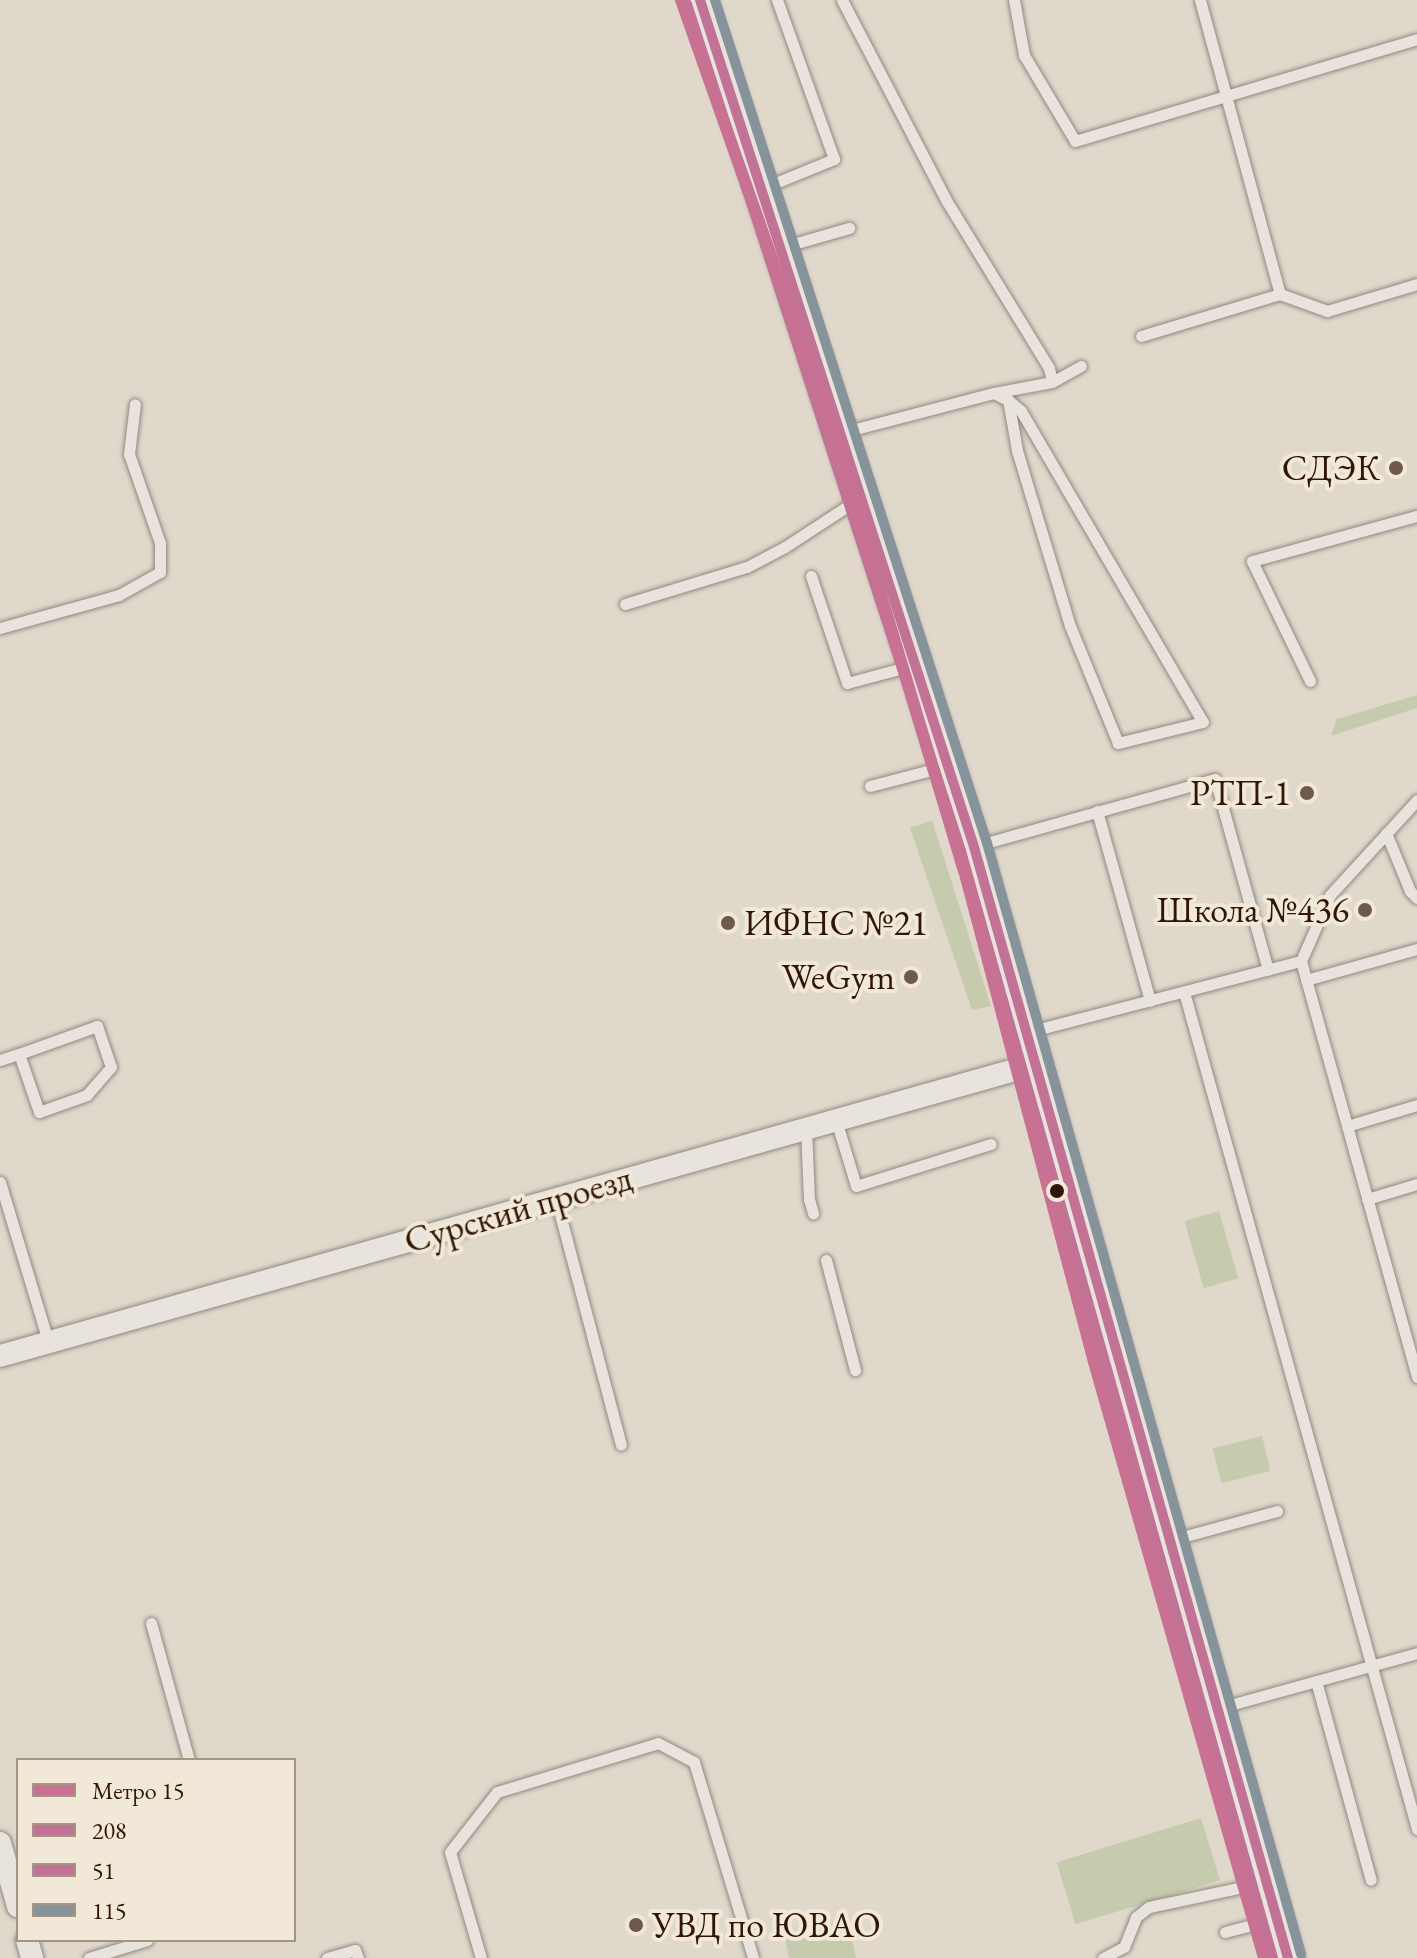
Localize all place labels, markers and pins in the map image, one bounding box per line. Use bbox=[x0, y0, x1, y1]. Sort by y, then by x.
place label: СДЭК bbox=[1282, 446, 1380, 490]
marker: СДЭК bbox=[1387, 459, 1405, 477]
place label: РТП-1 bbox=[1190, 771, 1291, 815]
marker: РТП-1 bbox=[1298, 784, 1316, 802]
place label: Школа №436 bbox=[1156, 888, 1349, 932]
place label: ИФНС №21 bbox=[744, 901, 928, 945]
marker: Школа №436 bbox=[1356, 901, 1374, 919]
marker: ИФНС №21 bbox=[719, 914, 737, 932]
place label: WeGym bbox=[782, 955, 895, 999]
marker: WeGym bbox=[902, 968, 920, 986]
unlabelled marker bbox=[1049, 1183, 1065, 1199]
place label: УВД по ЮВАО bbox=[652, 1903, 881, 1947]
marker: УВД по ЮВАО bbox=[627, 1916, 645, 1934]

